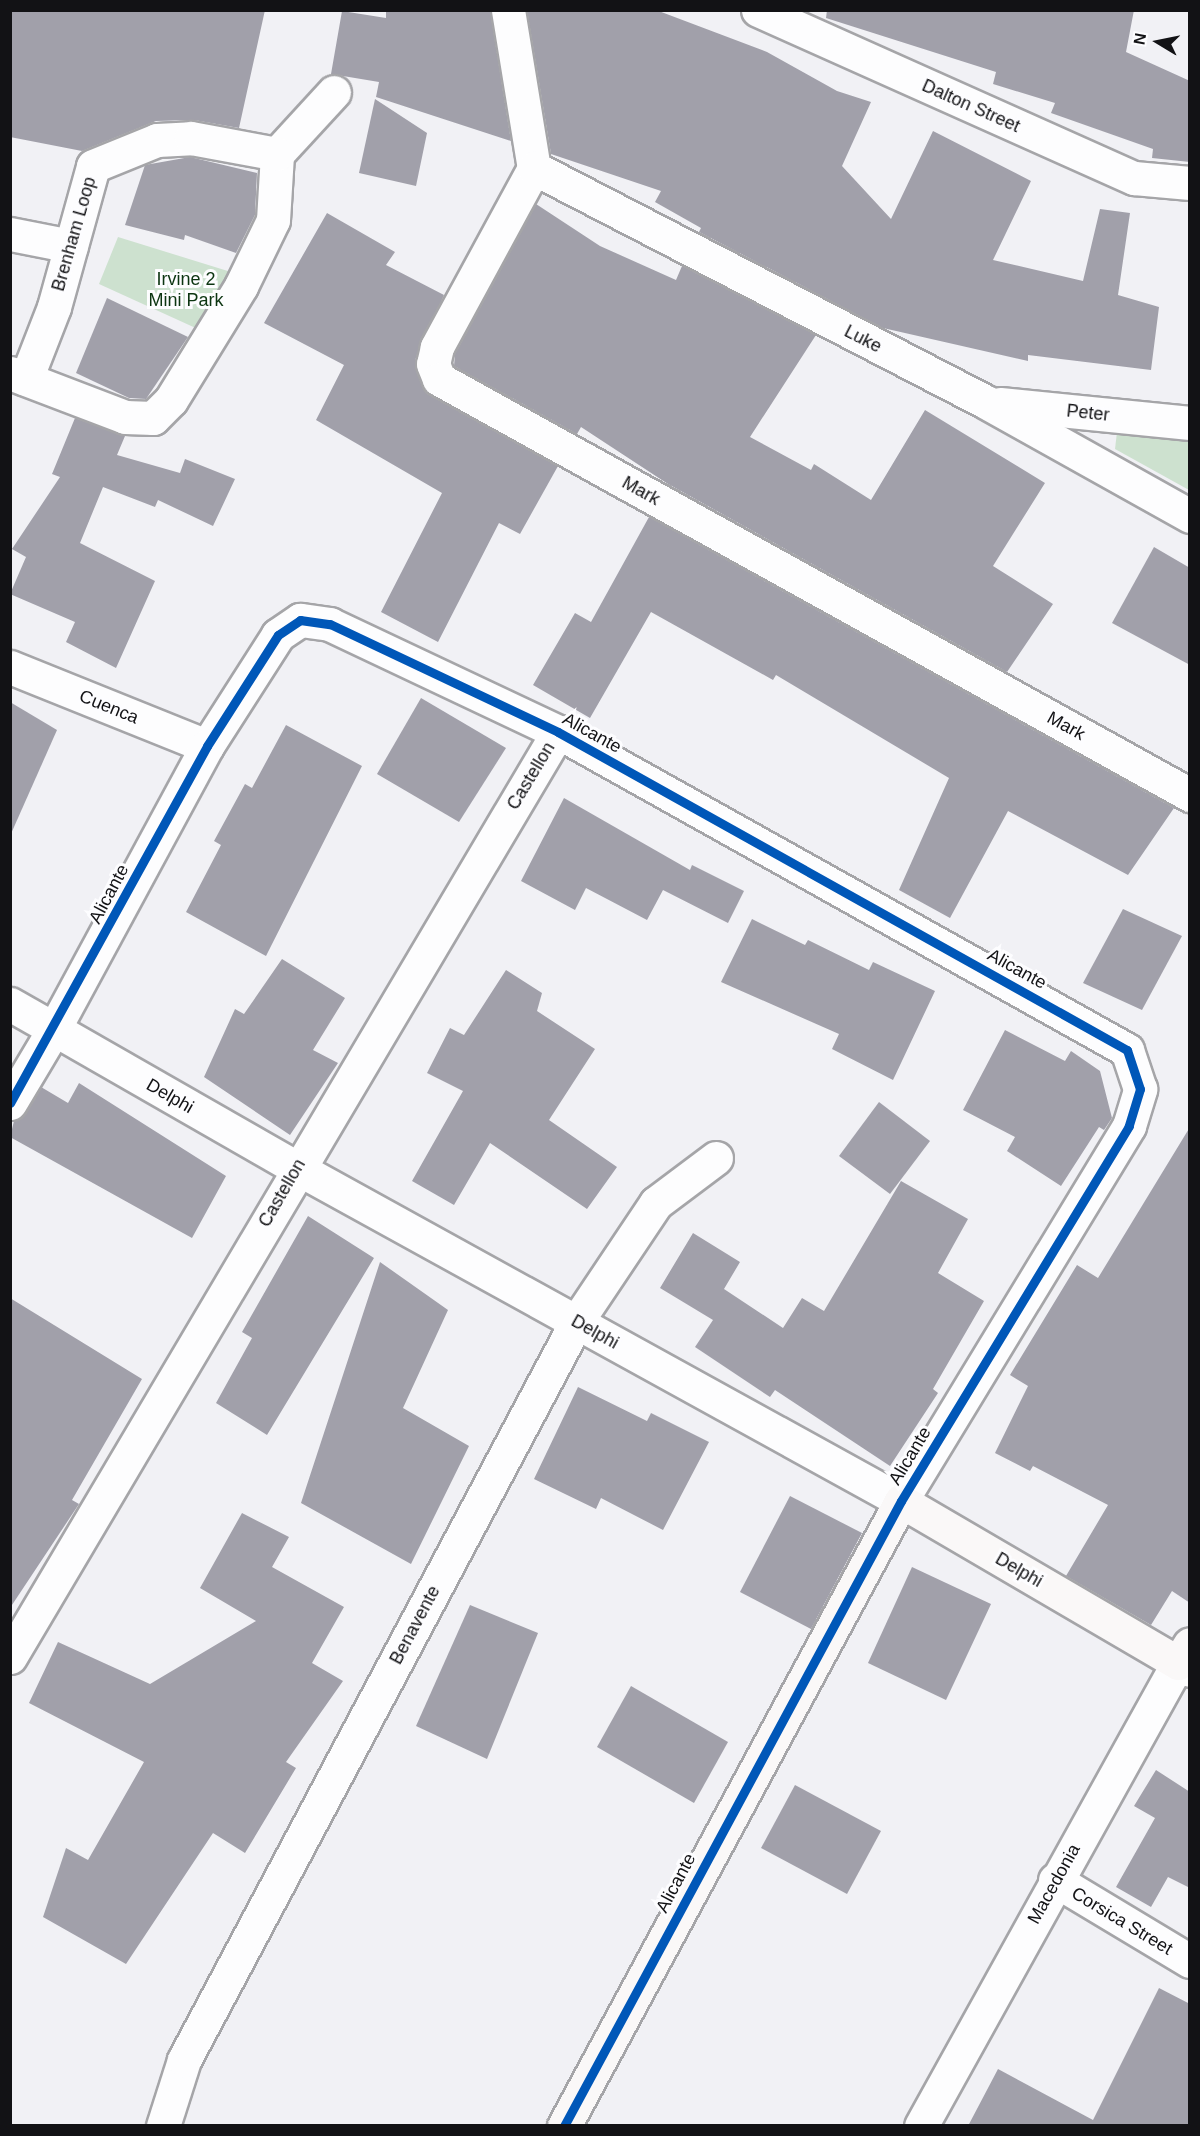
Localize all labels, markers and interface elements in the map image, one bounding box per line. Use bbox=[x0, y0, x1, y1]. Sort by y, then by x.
north arrow bbox=[1128, 12, 1188, 72]
text: N bbox=[1130, 32, 1149, 46]
street label: Dalton Street bbox=[919, 75, 1023, 137]
street label: Brenham Loop bbox=[47, 174, 101, 294]
park label: Irvine 2 Mini Park bbox=[148, 269, 224, 312]
street label: Luke bbox=[841, 321, 885, 357]
street label: Peter bbox=[1065, 400, 1111, 426]
street label: Mark bbox=[618, 472, 664, 510]
street label: Cuenca bbox=[76, 685, 142, 729]
street label: Mark bbox=[1043, 707, 1089, 745]
street label: Alicante bbox=[559, 708, 625, 758]
street label: Castellon bbox=[502, 738, 560, 814]
street label: Alicante bbox=[84, 861, 134, 927]
street label: Alicante bbox=[984, 944, 1050, 994]
street label: Delphi bbox=[143, 1074, 197, 1118]
street label: Castellon bbox=[254, 1155, 310, 1231]
street label: Delphi bbox=[567, 1310, 623, 1354]
street label: Alicante bbox=[884, 1423, 936, 1489]
street label: Delphi bbox=[992, 1548, 1046, 1592]
street label: Benavente bbox=[385, 1582, 445, 1668]
street label: Macedonia bbox=[1023, 1840, 1085, 1928]
street label: Alicante bbox=[651, 1850, 701, 1916]
street label: Corsica Street bbox=[1068, 1882, 1176, 1960]

